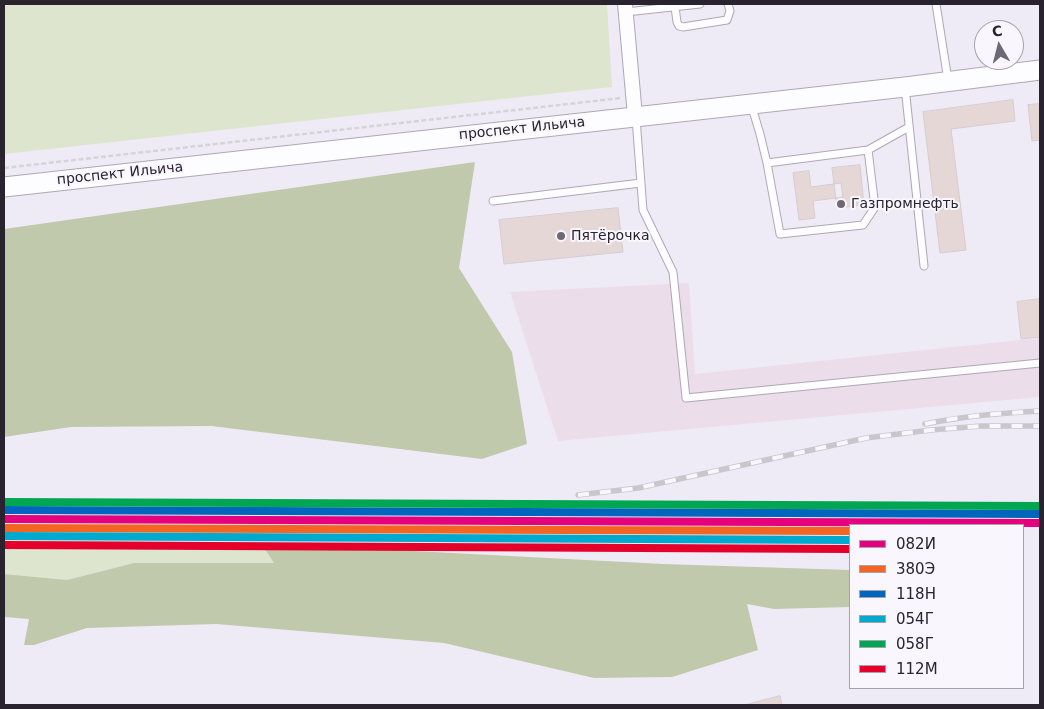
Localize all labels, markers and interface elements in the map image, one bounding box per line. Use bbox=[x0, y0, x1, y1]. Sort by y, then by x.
north arrow bbox=[974, 20, 1024, 70]
text: С bbox=[991, 22, 1003, 40]
street label: проспект Ильича bbox=[458, 114, 586, 144]
street label: проспект Ильича bbox=[56, 159, 184, 189]
place label: Газпромнефть bbox=[851, 196, 959, 212]
marker: Газпромнефть bbox=[835, 198, 847, 210]
place label: Пятёрочка bbox=[571, 228, 649, 244]
marker: Пятёрочка bbox=[555, 230, 567, 242]
legend bbox=[849, 524, 1024, 689]
text: 082И bbox=[896, 535, 936, 553]
text: 380Э bbox=[896, 560, 935, 578]
text: 118Н bbox=[896, 585, 936, 603]
text: 054Г bbox=[896, 610, 934, 628]
text: 058Г bbox=[896, 635, 934, 653]
text: 112М bbox=[896, 660, 938, 678]

